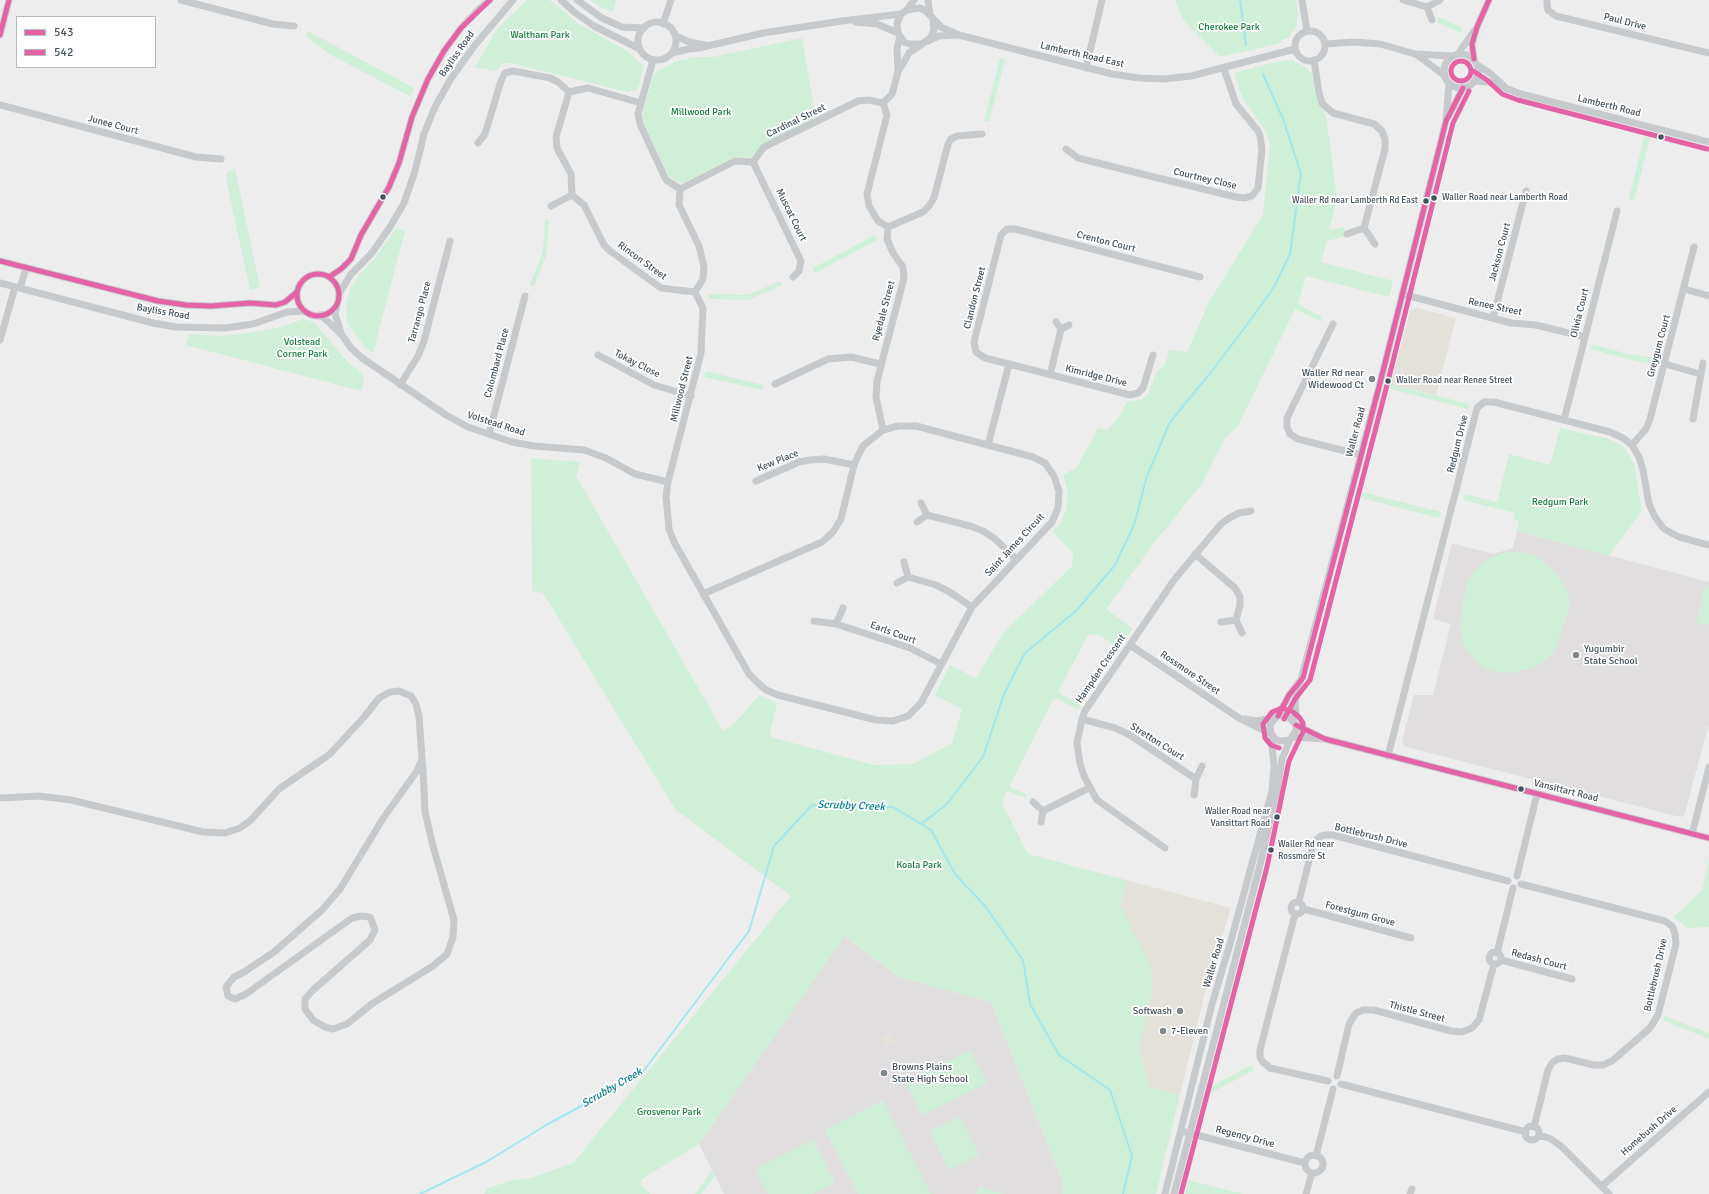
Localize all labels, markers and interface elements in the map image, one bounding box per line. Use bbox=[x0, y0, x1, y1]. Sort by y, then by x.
street label: Paul Drive bbox=[1602, 11, 1648, 33]
legend bbox=[16, 16, 156, 68]
park label: Cherokee Park bbox=[1198, 21, 1260, 33]
text: 543 bbox=[54, 25, 73, 40]
street label: Bayliss Road bbox=[437, 29, 477, 79]
park label: Waltham Park bbox=[510, 29, 570, 41]
street label: Lamberth Road East bbox=[1039, 40, 1125, 70]
text: 542 bbox=[54, 45, 73, 60]
street label: Lamberth Road bbox=[1576, 92, 1642, 120]
street label: Cardinal Street bbox=[764, 102, 828, 140]
park label: Millwood Park bbox=[671, 106, 731, 118]
street label: Junee Court bbox=[87, 113, 139, 137]
unlabelled marker bbox=[1656, 132, 1666, 142]
street label: Courtney Close bbox=[1172, 166, 1238, 192]
street label: Muscat Court bbox=[773, 187, 809, 243]
unlabelled marker bbox=[378, 192, 388, 202]
marker: Waller Road near Lamberth Road bbox=[1429, 193, 1439, 203]
place label: Waller Road near Lamberth Road bbox=[1442, 193, 1568, 203]
place label: Waller Rd near Lamberth Rd East bbox=[1292, 196, 1418, 206]
marker: Waller Rd near Lamberth Rd East bbox=[1421, 196, 1431, 206]
street label: Jackson Court bbox=[1486, 221, 1514, 283]
street label: Crenton Court bbox=[1075, 229, 1137, 255]
street label: Rincon Street bbox=[615, 239, 669, 283]
street label: Clandon Street bbox=[961, 266, 989, 330]
street label: Ryedale Street bbox=[870, 279, 898, 343]
street label: Tarrango Place bbox=[406, 280, 434, 344]
street label: Olivia Court bbox=[1568, 287, 1592, 339]
street label: Renee Street bbox=[1467, 295, 1523, 319]
street label: Bayliss Road bbox=[136, 301, 190, 323]
street label: Greygum Court bbox=[1645, 313, 1673, 379]
street label: Colombard Place bbox=[482, 327, 512, 399]
park label: Volstead Corner Park bbox=[277, 336, 327, 360]
street label: Tokay Close bbox=[612, 347, 662, 381]
street label: Millwood Street bbox=[668, 355, 696, 423]
street label: Kimridge Drive bbox=[1064, 363, 1128, 389]
place label: Waller Rd near Widewood Ct bbox=[1302, 367, 1364, 390]
marker: Waller Rd near Widewood Ct bbox=[1367, 374, 1377, 384]
marker: Waller Road near Renee Street bbox=[1383, 376, 1393, 386]
place label: Waller Road near Renee Street bbox=[1396, 376, 1512, 386]
street label: Waller Road bbox=[1344, 406, 1368, 458]
street label: Volstead Road bbox=[466, 409, 526, 439]
street label: Redgum Drive bbox=[1445, 414, 1471, 474]
street label: Kew Place bbox=[756, 447, 800, 475]
park label: Redgum Park bbox=[1532, 496, 1588, 508]
street label: Saint James Circuit bbox=[983, 511, 1047, 579]
street label: Earls Court bbox=[868, 619, 918, 647]
street label: Hampden Crescent bbox=[1073, 632, 1129, 706]
place label: Yugumbir State School bbox=[1584, 643, 1638, 666]
street label: Rossmore Street bbox=[1158, 649, 1222, 697]
marker: Yugumbir State School bbox=[1571, 650, 1581, 660]
street label: Stretton Court bbox=[1128, 721, 1186, 763]
street label: Vansittart Road bbox=[1533, 777, 1599, 805]
unlabelled marker bbox=[1516, 784, 1526, 794]
water label: Scrubby Creek bbox=[817, 798, 885, 814]
place label: Waller Road near Vansittart Road bbox=[1205, 807, 1270, 828]
marker: Waller Road near Vansittart Road bbox=[1272, 812, 1282, 822]
street label: Bottlebrush Drive bbox=[1333, 821, 1409, 851]
place label: Waller Rd near Rossmore St bbox=[1278, 840, 1334, 861]
marker: Waller Rd near Rossmore St bbox=[1266, 845, 1276, 855]
park label: Koala Park bbox=[896, 859, 942, 871]
street label: Forestgum Grove bbox=[1324, 899, 1396, 929]
street label: Waller Road bbox=[1201, 937, 1227, 989]
street label: Bottlebrush Drive bbox=[1642, 937, 1670, 1013]
street label: Redash Court bbox=[1510, 947, 1568, 973]
street label: Thistle Street bbox=[1388, 999, 1446, 1025]
place label: Softwash bbox=[1133, 1005, 1172, 1017]
marker: Softwash bbox=[1175, 1006, 1185, 1016]
place label: 7-Eleven bbox=[1171, 1025, 1208, 1037]
marker: 7-Eleven bbox=[1158, 1026, 1168, 1036]
place label: Browns Plains State High School bbox=[892, 1061, 968, 1084]
water label: Scrubby Creek bbox=[579, 1065, 645, 1111]
marker: Browns Plains State High School bbox=[879, 1068, 889, 1078]
street label: Homebush Drive bbox=[1619, 1103, 1679, 1159]
park label: Grosvenor Park bbox=[637, 1106, 701, 1118]
street label: Regency Drive bbox=[1214, 1123, 1276, 1151]

